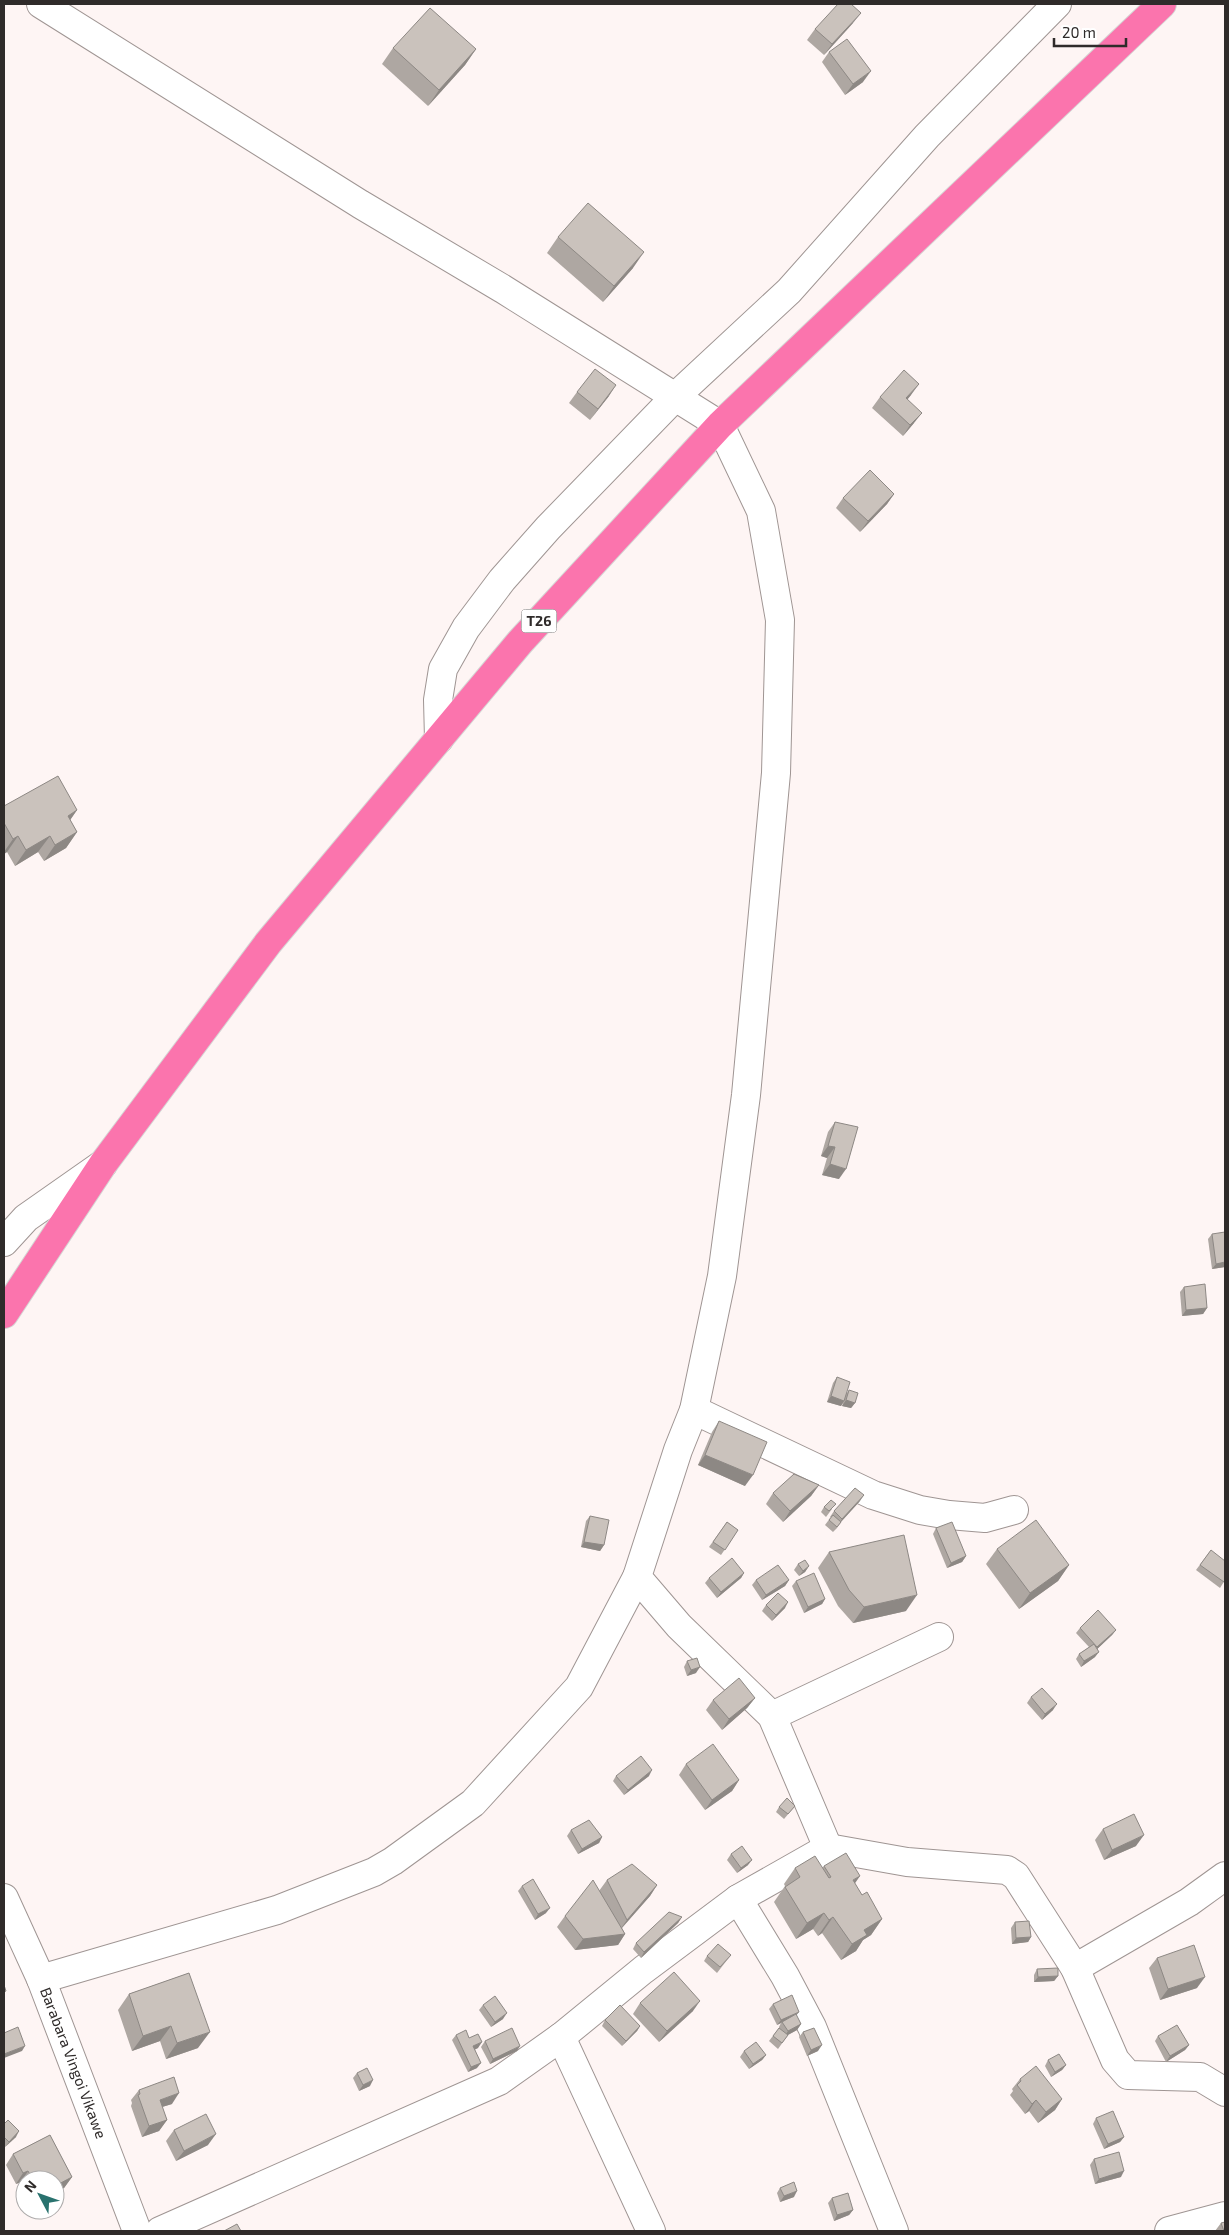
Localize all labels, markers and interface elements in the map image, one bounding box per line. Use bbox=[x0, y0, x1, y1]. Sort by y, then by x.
scale bar bbox=[1054, 15, 1126, 47]
text: 20 m bbox=[1062, 23, 1096, 41]
road number: T26 bbox=[522, 610, 556, 632]
street label: Barabara Vingoi Vikawe bbox=[37, 1985, 111, 2141]
north arrow bbox=[15, 2170, 65, 2220]
text: N bbox=[20, 2177, 40, 2196]

